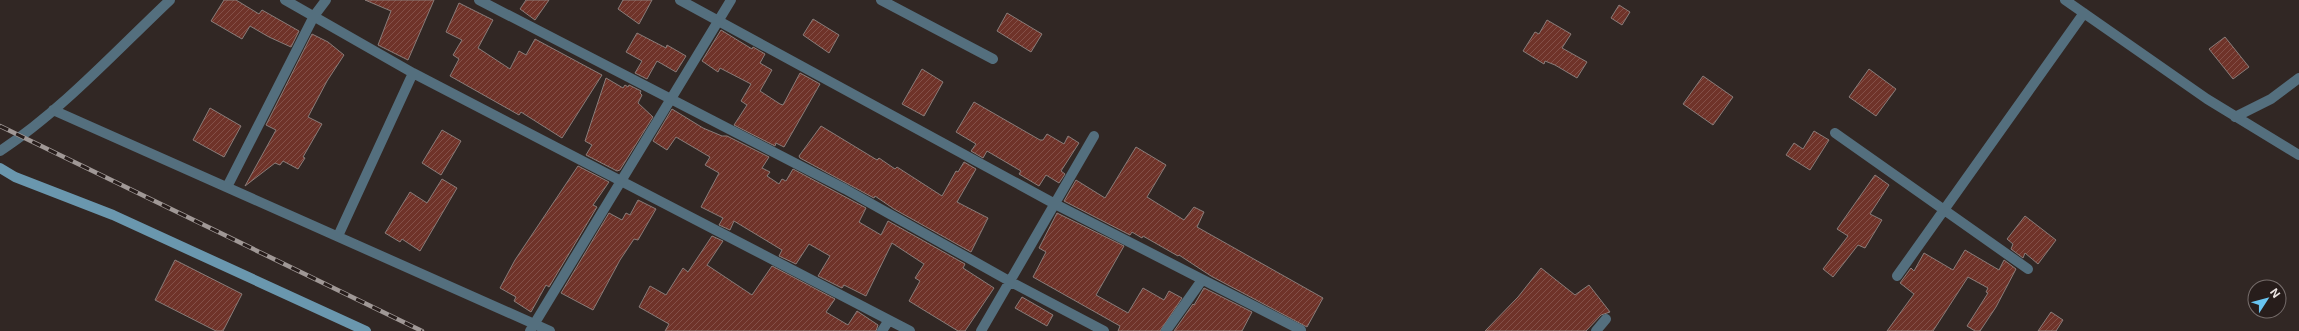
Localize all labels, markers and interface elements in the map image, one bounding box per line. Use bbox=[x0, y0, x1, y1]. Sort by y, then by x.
north arrow bbox=[2247, 279, 2287, 319]
text: N bbox=[2267, 286, 2283, 301]

